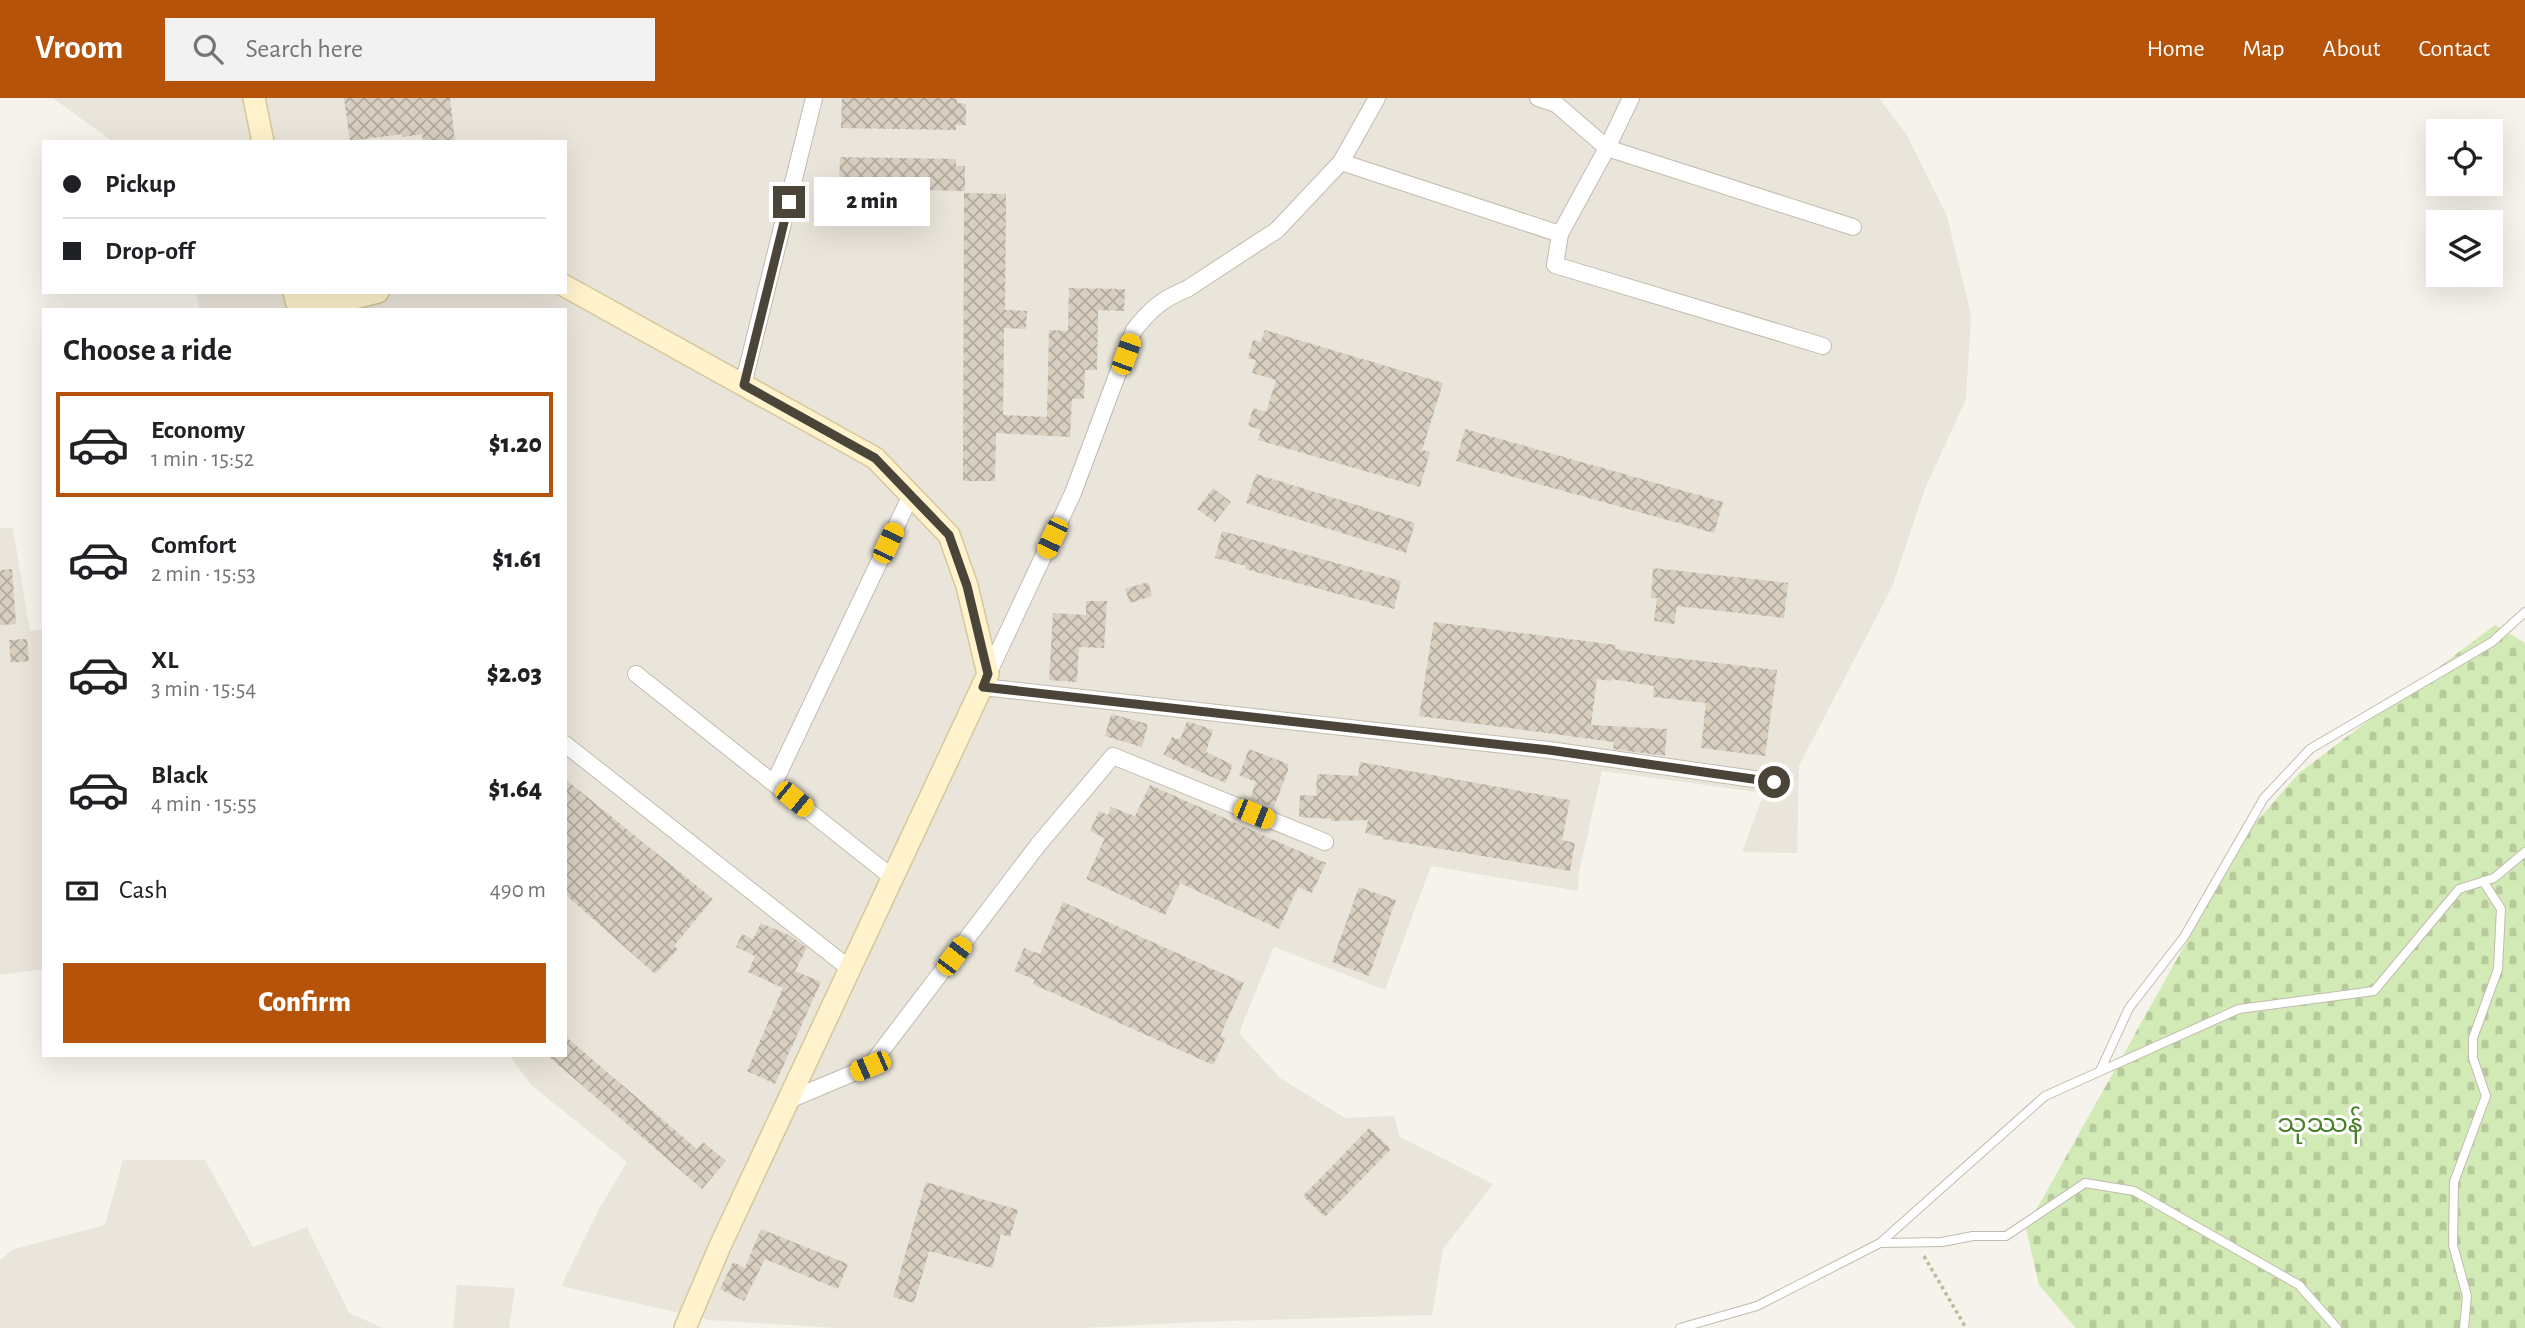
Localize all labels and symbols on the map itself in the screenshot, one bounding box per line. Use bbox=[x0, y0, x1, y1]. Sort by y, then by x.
callout: 2 min bbox=[814, 178, 929, 226]
route end bbox=[773, 186, 805, 218]
car bbox=[1109, 331, 1144, 377]
car bbox=[1034, 515, 1071, 561]
car bbox=[870, 520, 907, 566]
route start bbox=[1758, 766, 1790, 798]
car bbox=[772, 778, 817, 820]
car bbox=[1231, 796, 1278, 832]
car bbox=[933, 933, 976, 979]
car bbox=[847, 1048, 894, 1084]
park label: သုဿန် bbox=[2277, 1106, 2363, 1144]

